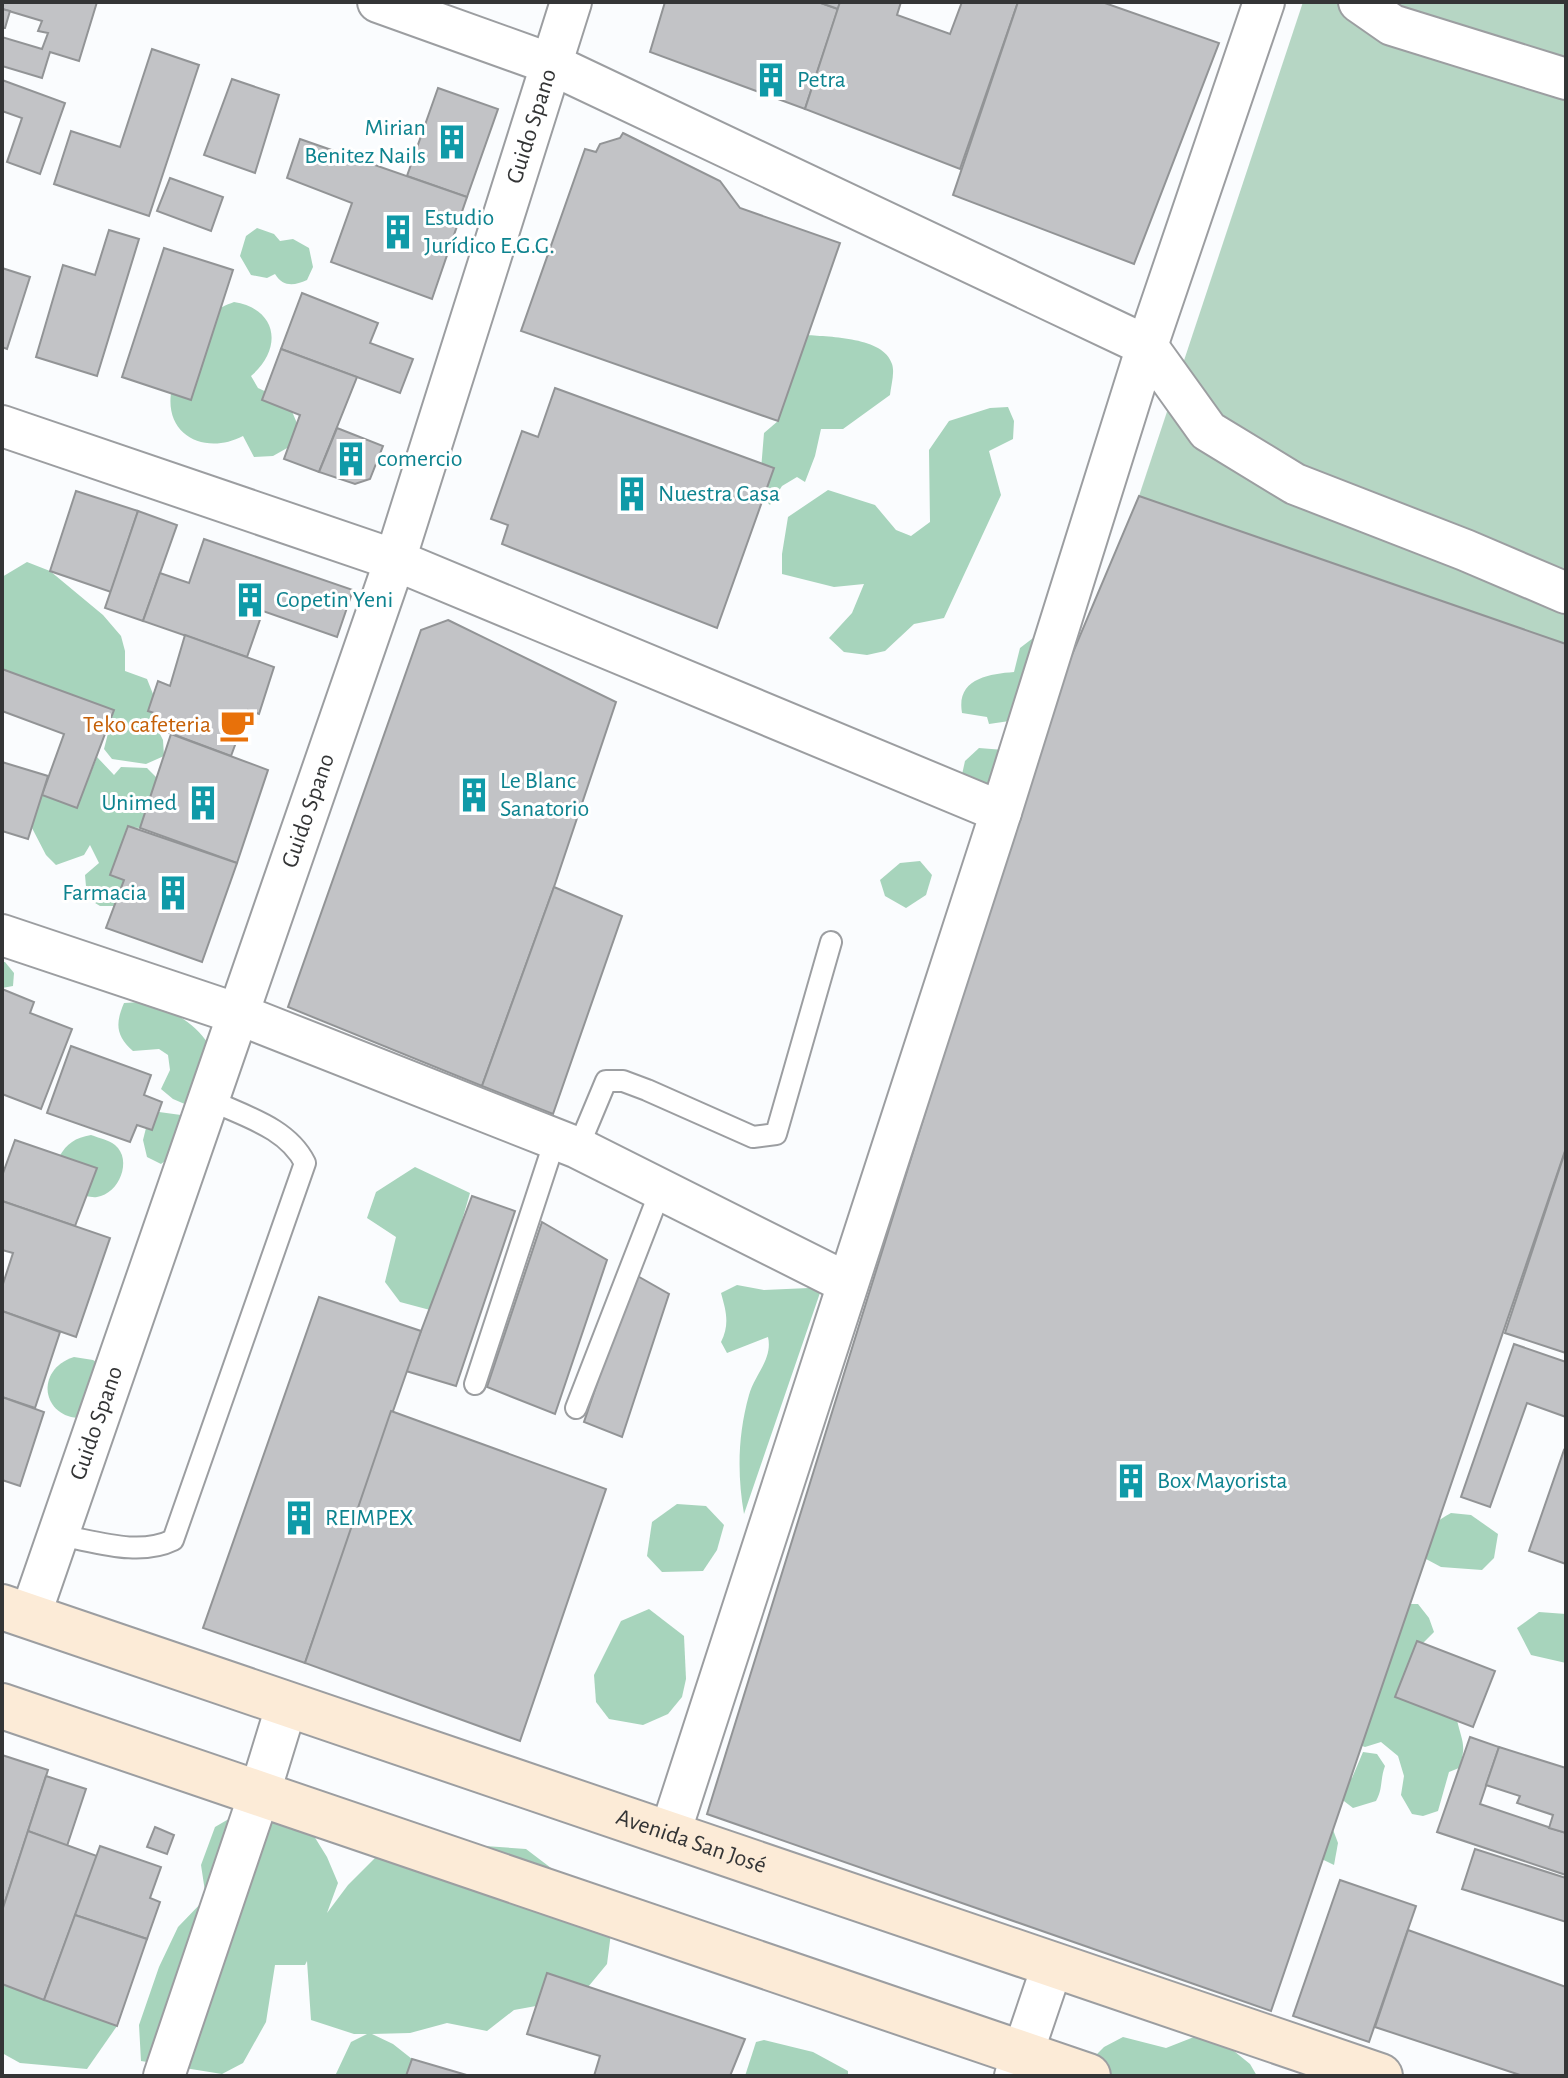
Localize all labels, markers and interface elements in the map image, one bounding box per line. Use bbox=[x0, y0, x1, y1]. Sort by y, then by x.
building icon: Petra bbox=[752, 61, 790, 99]
street label: Guido Spano bbox=[502, 66, 561, 187]
place label: Petra bbox=[797, 68, 846, 92]
place label: Mirian Benitez Nails bbox=[304, 116, 426, 168]
building icon: Mirian Benitez Nails bbox=[433, 123, 471, 161]
place label: Estudio Jurídico E.G.G. bbox=[424, 206, 555, 258]
building icon: Estudio Jurídico E.G.G. bbox=[379, 213, 417, 251]
building icon: comercio bbox=[332, 440, 370, 478]
place label: comercio bbox=[377, 447, 463, 471]
building icon: Nuestra Casa bbox=[613, 475, 651, 513]
place label: Nuestra Casa bbox=[658, 482, 780, 506]
building icon: Copetin Yeni bbox=[231, 581, 269, 619]
place label: Copetin Yeni bbox=[276, 588, 393, 612]
cafe icon: Teko cafeteria bbox=[218, 706, 256, 744]
place label: Teko cafeteria bbox=[83, 713, 211, 737]
street label: Guido Spano bbox=[278, 751, 339, 871]
place label: Le Blanc Sanatorio bbox=[500, 769, 589, 821]
building icon: Le Blanc Sanatorio bbox=[455, 776, 493, 814]
building icon: Unimed bbox=[184, 784, 222, 822]
place label: Unimed bbox=[102, 791, 177, 815]
building icon: Farmacia bbox=[154, 874, 192, 912]
place label: Farmacia bbox=[62, 881, 147, 905]
street label: Guido Spano bbox=[66, 1363, 127, 1483]
building icon: Box Mayorista bbox=[1112, 1462, 1150, 1500]
place label: Box Mayorista bbox=[1157, 1469, 1288, 1493]
building icon: REIMPEX bbox=[280, 1499, 318, 1537]
place label: REIMPEX bbox=[325, 1506, 414, 1530]
street label: Avenida San José bbox=[613, 1805, 769, 1878]

